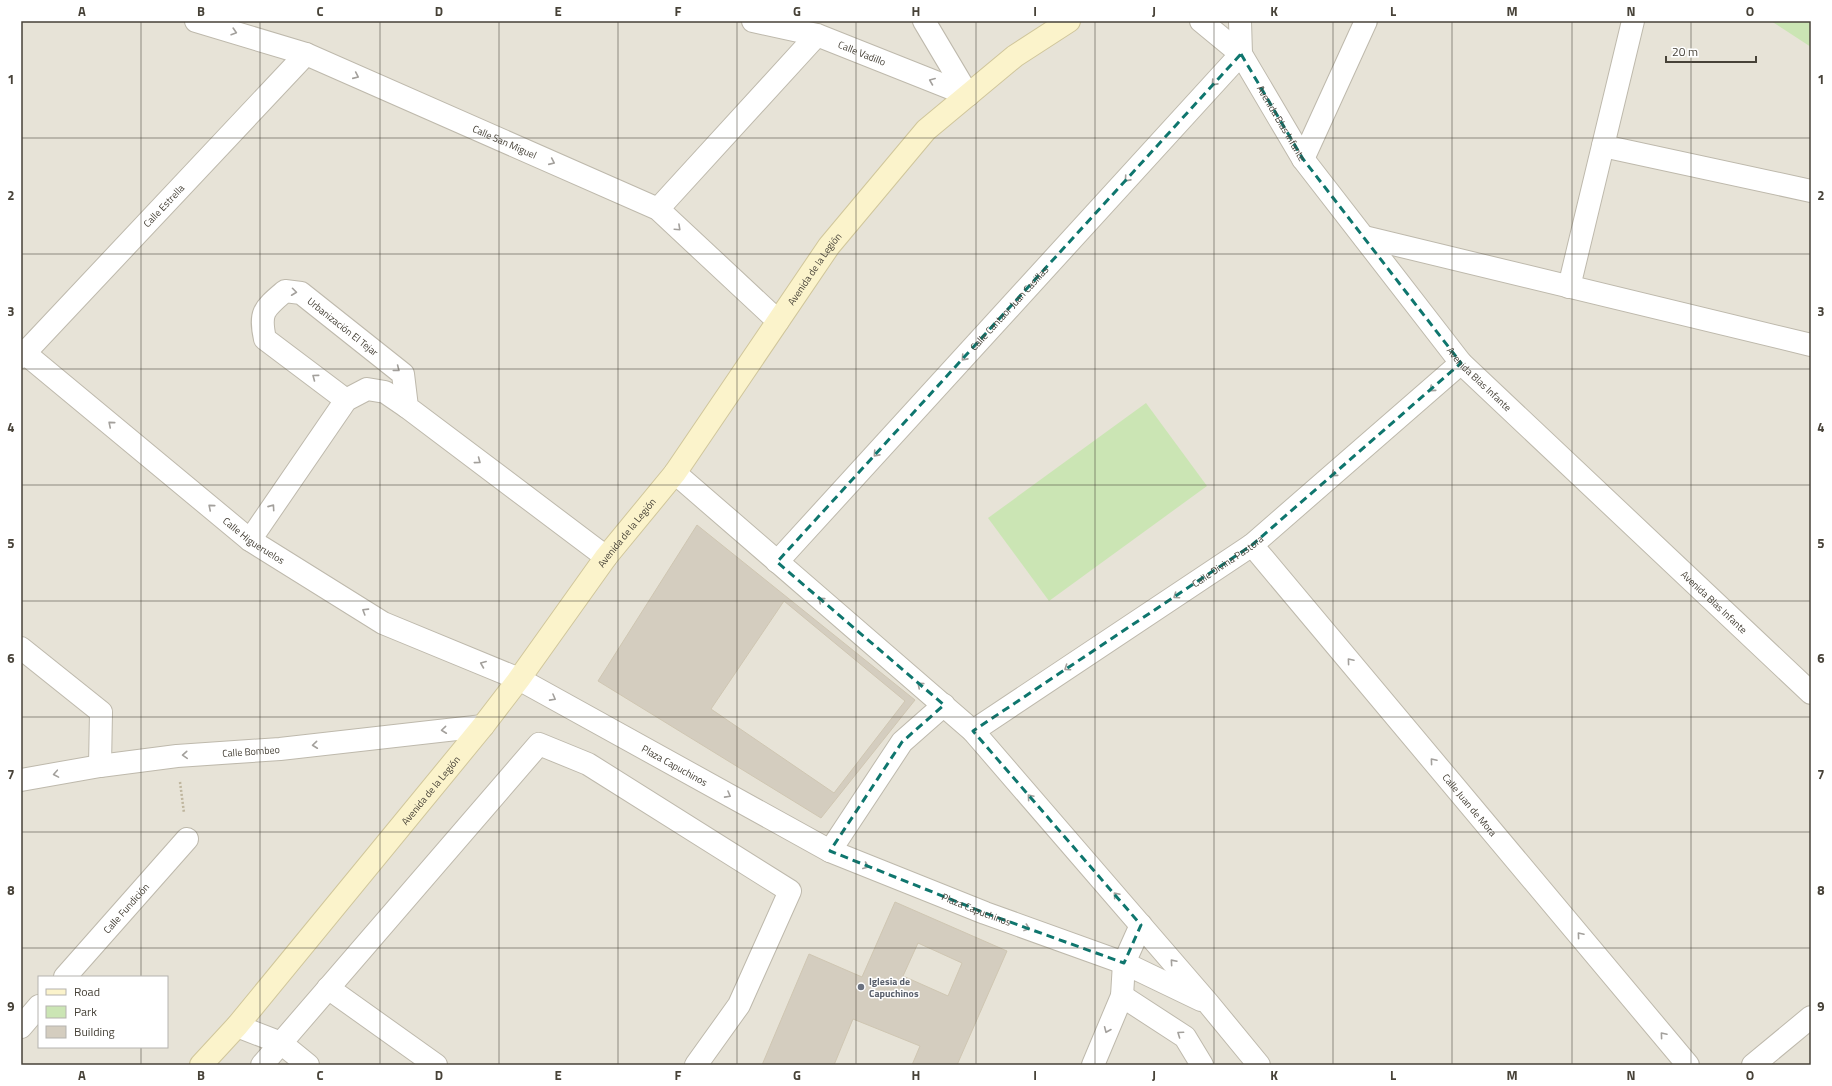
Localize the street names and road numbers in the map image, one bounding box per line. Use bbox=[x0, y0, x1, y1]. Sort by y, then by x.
street label: Calle Vadillo bbox=[836, 37, 888, 70]
street label: Avenida Blas Infante bbox=[1253, 82, 1310, 164]
street label: Calle San Miguel bbox=[470, 121, 539, 163]
street label: Calle Estrella bbox=[140, 181, 188, 231]
street label: Avenida de la Legión bbox=[784, 229, 845, 308]
street label: Calle Cantaor Juan Casillas bbox=[967, 262, 1052, 354]
street label: Urbanización El Tejar bbox=[304, 294, 382, 360]
street label: Avenida Blas Infante bbox=[1443, 344, 1515, 415]
street label: Avenida de la Legión bbox=[594, 495, 660, 570]
street label: Calle Higueruelos bbox=[219, 514, 288, 568]
street label: Calle Divina Pastora bbox=[1189, 532, 1267, 591]
street label: Avenida Blas Infante bbox=[1678, 567, 1750, 637]
street label: Plaza Capuchinos bbox=[639, 741, 711, 790]
street label: Calle Bombeo bbox=[222, 742, 280, 761]
street label: Avenida de la Legión bbox=[398, 753, 464, 828]
street label: Calle Juan de Mora bbox=[1439, 770, 1500, 840]
street label: Calle Fundición bbox=[100, 880, 153, 937]
street label: Plaza Capuchinos bbox=[939, 889, 1013, 930]

